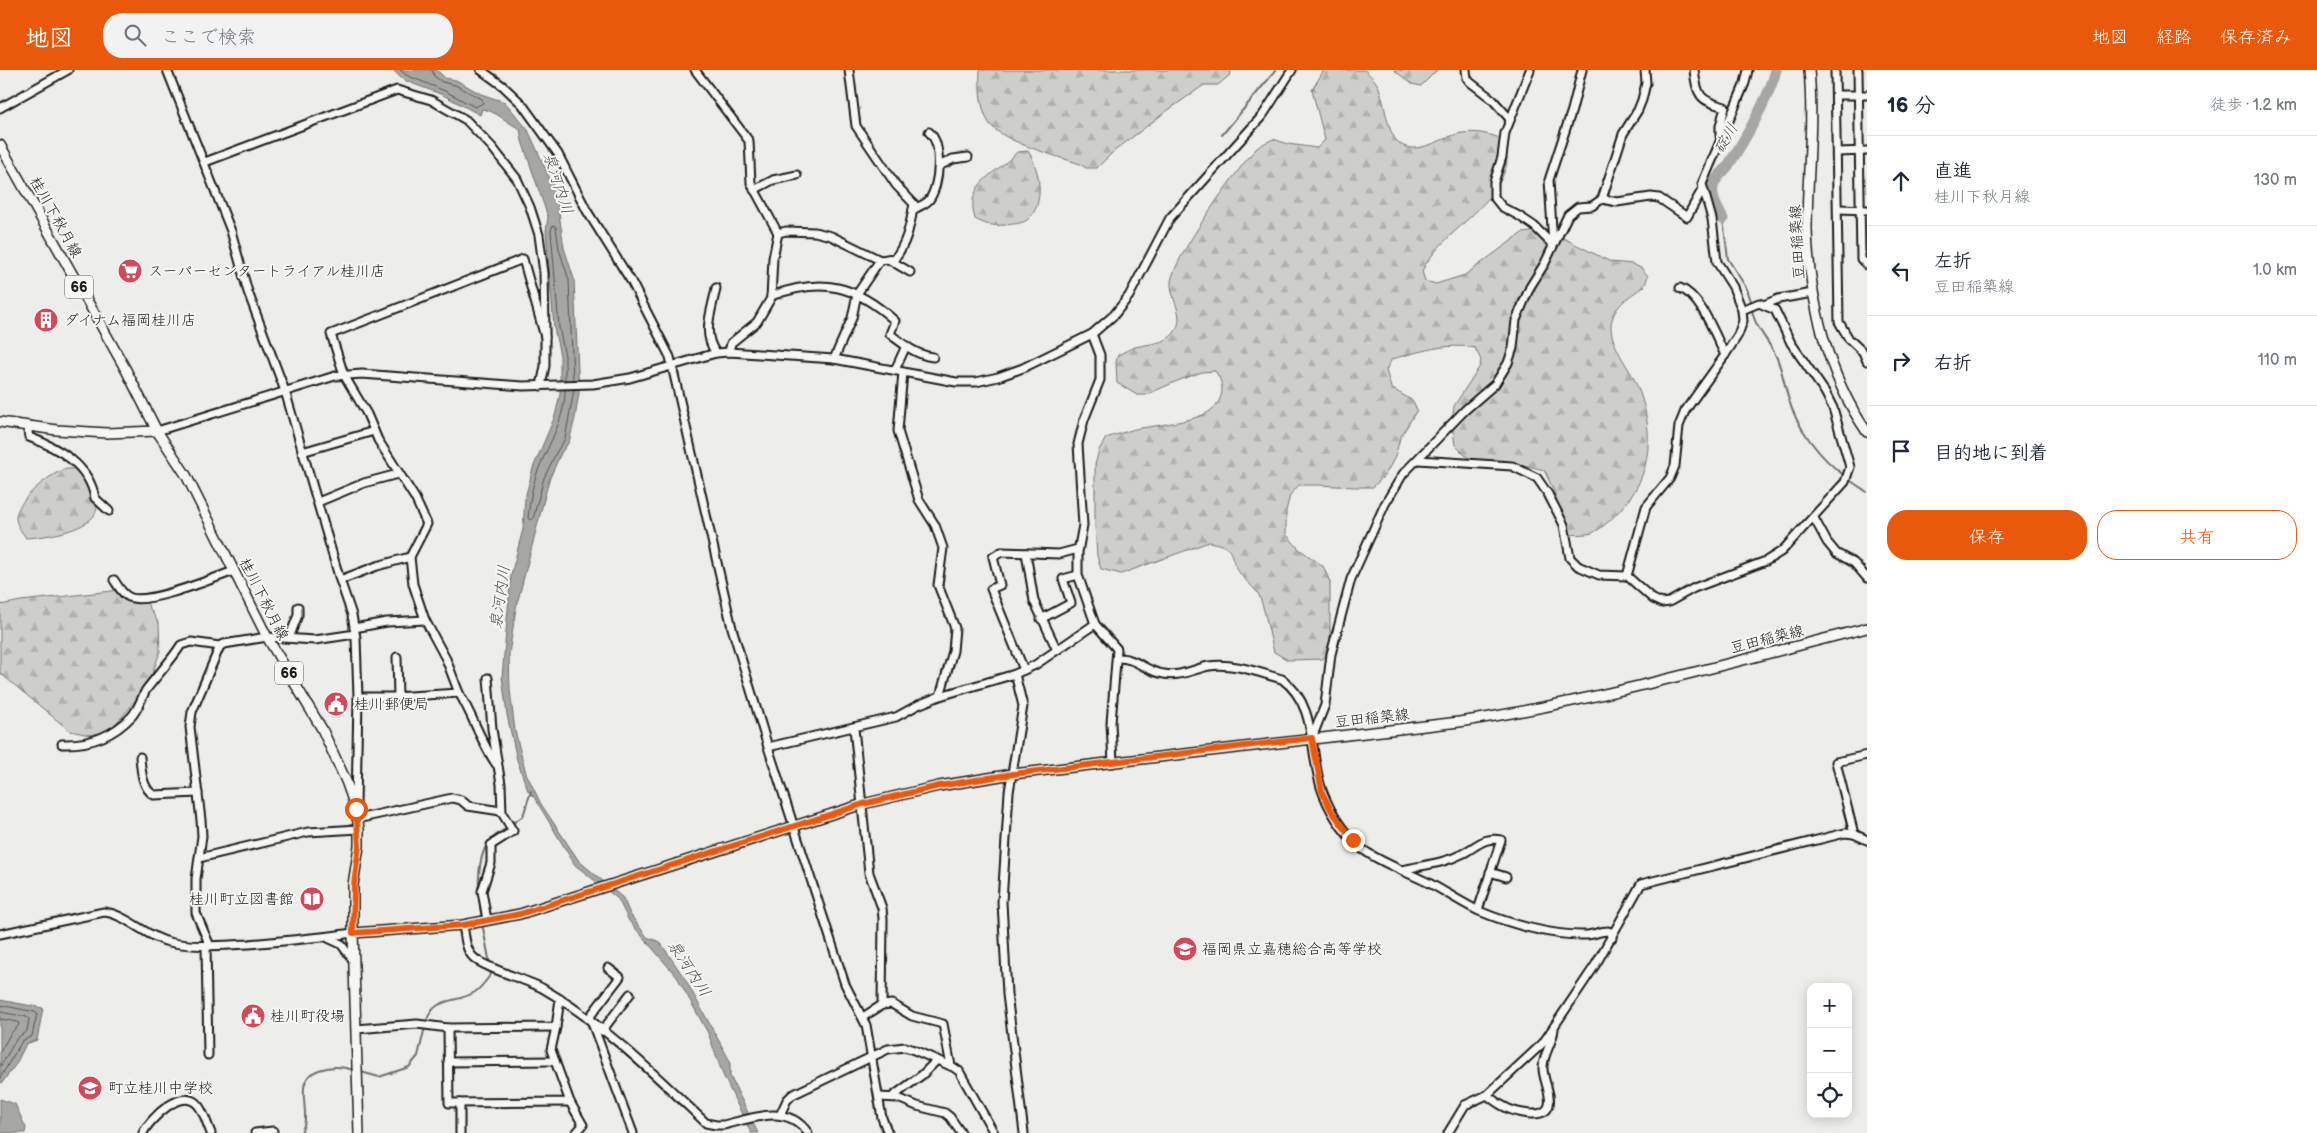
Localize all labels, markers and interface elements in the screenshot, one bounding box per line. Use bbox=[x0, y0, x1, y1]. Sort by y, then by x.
search box bbox=[103, 13, 453, 58]
icon: search bbox=[121, 21, 149, 49]
text: 地図 bbox=[25, 24, 73, 53]
text: ここで検索 bbox=[161, 26, 256, 49]
text: 地図 bbox=[2092, 27, 2128, 48]
text: 経路 bbox=[2156, 27, 2192, 48]
text: 保存済み bbox=[2220, 27, 2292, 48]
text: 16 分 bbox=[1887, 93, 1935, 118]
text: 徒歩 · 1.2 km bbox=[2210, 96, 2297, 115]
water label: 碇川 bbox=[1710, 120, 1743, 157]
water label: 泉河内川 bbox=[539, 150, 576, 217]
text: 直進 bbox=[1934, 160, 1972, 183]
icon: ahead bbox=[1887, 167, 1915, 195]
text: 130 m bbox=[2254, 171, 2297, 190]
street label: 桂川下秋月線 bbox=[25, 173, 86, 261]
text: 桂川下秋月線 bbox=[1934, 188, 2030, 207]
street label: 豆田稲築線 bbox=[1786, 204, 1809, 280]
text: 左折 bbox=[1934, 250, 1972, 273]
icon: left bbox=[1887, 257, 1915, 285]
supermarket icon: スーパーセンタートライアル桂川店 bbox=[117, 258, 143, 284]
text: 1.0 km bbox=[2253, 261, 2297, 280]
place label: スーパーセンタートライアル桂川店 bbox=[148, 262, 385, 281]
road number: 66 bbox=[65, 276, 93, 298]
text: 豆田稲築線 bbox=[1934, 278, 2014, 297]
building icon: ダイナム福岡桂川店 bbox=[33, 307, 59, 333]
place label: ダイナム福岡桂川店 bbox=[64, 311, 196, 330]
icon: right bbox=[1887, 347, 1915, 375]
text: 110 m bbox=[2258, 351, 2297, 370]
text: 右折 bbox=[1934, 352, 1972, 375]
icon: arrive bbox=[1887, 437, 1915, 465]
text: 目的地に到着 bbox=[1934, 442, 2048, 465]
button: 保存 bbox=[1887, 510, 2087, 560]
button: 共有 bbox=[2097, 510, 2297, 560]
street label: 桂川下秋月線 bbox=[235, 555, 292, 644]
water label: 泉河内川 bbox=[487, 564, 514, 630]
street label: 豆田稲築線 bbox=[1728, 621, 1806, 658]
road number: 66 bbox=[275, 662, 303, 684]
public building icon: 桂川郵便局 bbox=[323, 691, 349, 717]
place label: 桂川郵便局 bbox=[354, 695, 429, 714]
street label: 豆田稲築線 bbox=[1334, 705, 1410, 732]
route start bbox=[345, 798, 368, 821]
route end bbox=[1342, 829, 1365, 852]
library icon: 桂川町立図書館 bbox=[299, 886, 325, 912]
place label: 桂川町立図書館 bbox=[189, 890, 294, 909]
school or university icon: 福岡県立嘉穂総合高等学校 bbox=[1172, 936, 1198, 962]
water label: 泉河内川 bbox=[663, 937, 714, 1001]
place label: 福岡県立嘉穂総合高等学校 bbox=[1202, 940, 1382, 959]
map controls bbox=[1807, 983, 1852, 1118]
button: + bbox=[1807, 983, 1852, 1028]
public building icon: 桂川町役場 bbox=[240, 1003, 266, 1029]
place label: 桂川町役場 bbox=[270, 1007, 345, 1026]
button: − bbox=[1807, 1028, 1852, 1073]
button: locate bbox=[1807, 1073, 1852, 1118]
school or university icon: 町立桂川中学校 bbox=[77, 1075, 103, 1101]
place label: 町立桂川中学校 bbox=[108, 1079, 213, 1098]

